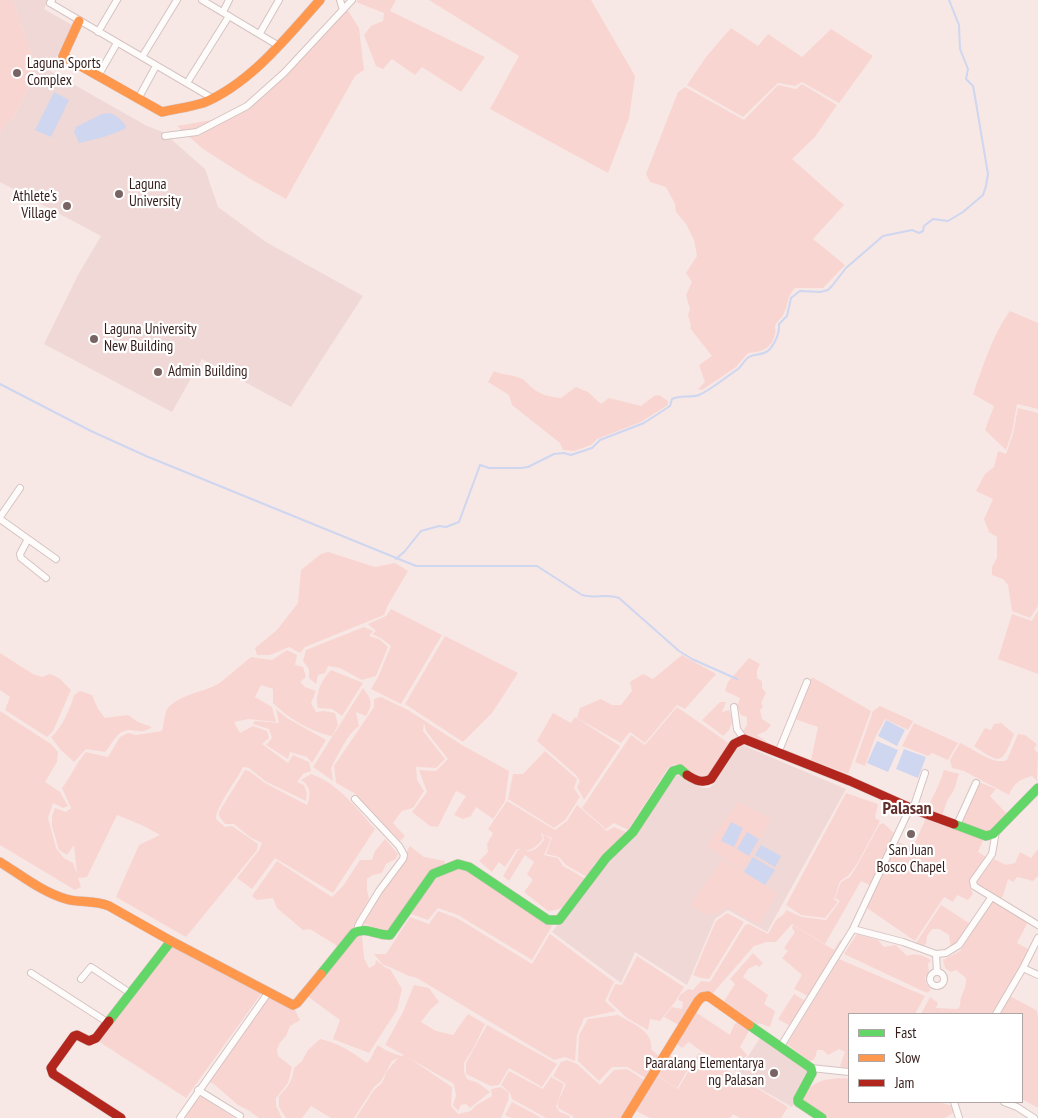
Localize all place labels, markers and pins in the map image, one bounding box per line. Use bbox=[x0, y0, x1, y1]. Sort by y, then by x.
place label: Laguna Sports Complex bbox=[27, 55, 101, 90]
marker: Laguna Sports Complex bbox=[11, 67, 23, 79]
place label: Laguna University bbox=[129, 176, 181, 211]
place label: Athlete's Village bbox=[13, 188, 57, 223]
marker: Laguna University bbox=[113, 188, 125, 200]
marker: Athlete's Village bbox=[61, 200, 73, 212]
place label: Laguna University New Building bbox=[104, 321, 197, 356]
marker: Laguna University New Building bbox=[88, 333, 100, 345]
place label: Admin Building bbox=[168, 363, 248, 381]
marker: Admin Building bbox=[152, 366, 164, 378]
marker: San Juan Bosco Chapel bbox=[905, 828, 917, 840]
place label: San Juan Bosco Chapel bbox=[876, 842, 946, 877]
place label: Paaralang Elementarya ng Palasan bbox=[645, 1055, 764, 1090]
marker: Paaralang Elementarya ng Palasan bbox=[768, 1067, 780, 1079]

